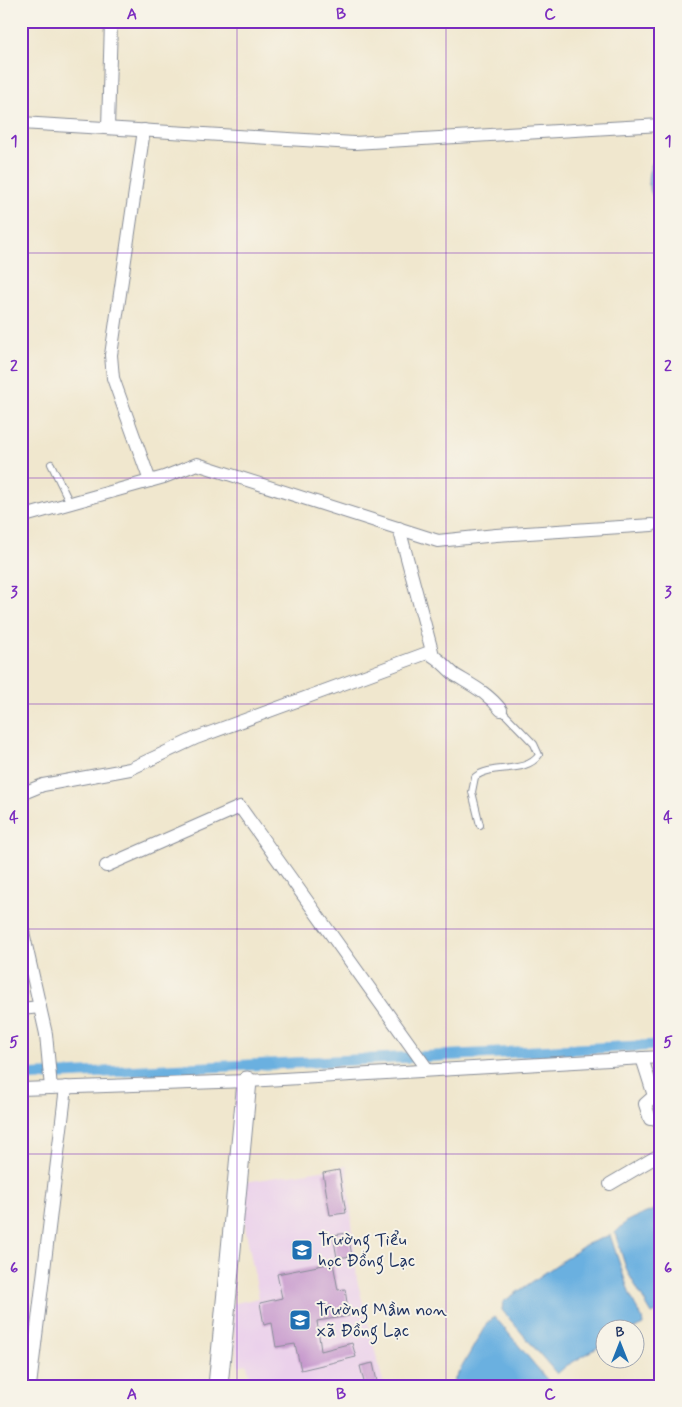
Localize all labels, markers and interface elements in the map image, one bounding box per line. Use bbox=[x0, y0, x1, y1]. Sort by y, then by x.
text: A bbox=[127, 4, 137, 25]
text: B bbox=[336, 4, 346, 25]
text: C bbox=[544, 4, 556, 25]
text: 1 bbox=[10, 131, 18, 152]
text: 1 bbox=[664, 131, 672, 152]
text: 2 bbox=[10, 356, 18, 377]
text: 2 bbox=[664, 356, 672, 377]
text: 3 bbox=[10, 582, 18, 603]
text: 3 bbox=[664, 582, 672, 603]
text: 4 bbox=[9, 807, 19, 828]
text: 4 bbox=[663, 807, 673, 828]
text: 5 bbox=[9, 1032, 19, 1053]
text: 5 bbox=[663, 1032, 673, 1053]
place label: Trường Tiểu học Đồng Lạc bbox=[318, 1228, 415, 1275]
school or university icon: Trường Tiểu học Đồng Lạc bbox=[290, 1238, 314, 1262]
text: 6 bbox=[10, 1258, 18, 1279]
text: 6 bbox=[664, 1258, 672, 1279]
place label: Trường Mầm non xã Đồng Lạc bbox=[316, 1298, 447, 1345]
school or university icon: Trường Mầm non xã Đồng Lạc bbox=[288, 1308, 312, 1332]
north arrow bbox=[594, 1320, 644, 1370]
text: B bbox=[616, 1323, 625, 1341]
text: A bbox=[127, 1384, 137, 1405]
text: B bbox=[336, 1384, 346, 1405]
text: C bbox=[544, 1384, 556, 1405]

